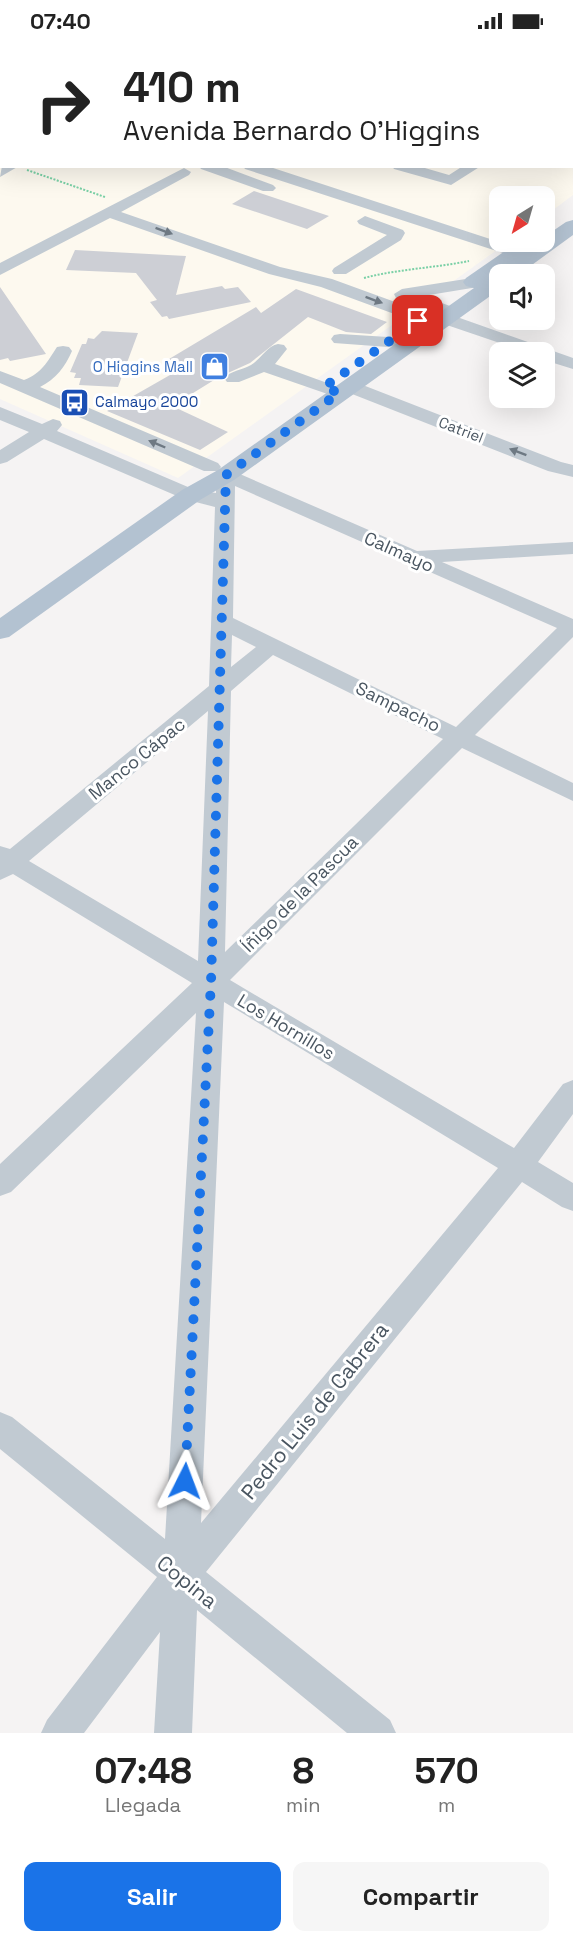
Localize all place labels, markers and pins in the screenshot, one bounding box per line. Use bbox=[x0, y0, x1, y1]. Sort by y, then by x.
pin bbox=[392, 295, 443, 346]
shop icon: O Higgins Mall bbox=[198, 351, 230, 383]
place label: O Higgins Mall bbox=[93, 357, 193, 376]
bus stop icon: Calmayo 2000 bbox=[58, 386, 90, 418]
place label: Calmayo 2000 bbox=[95, 392, 198, 411]

